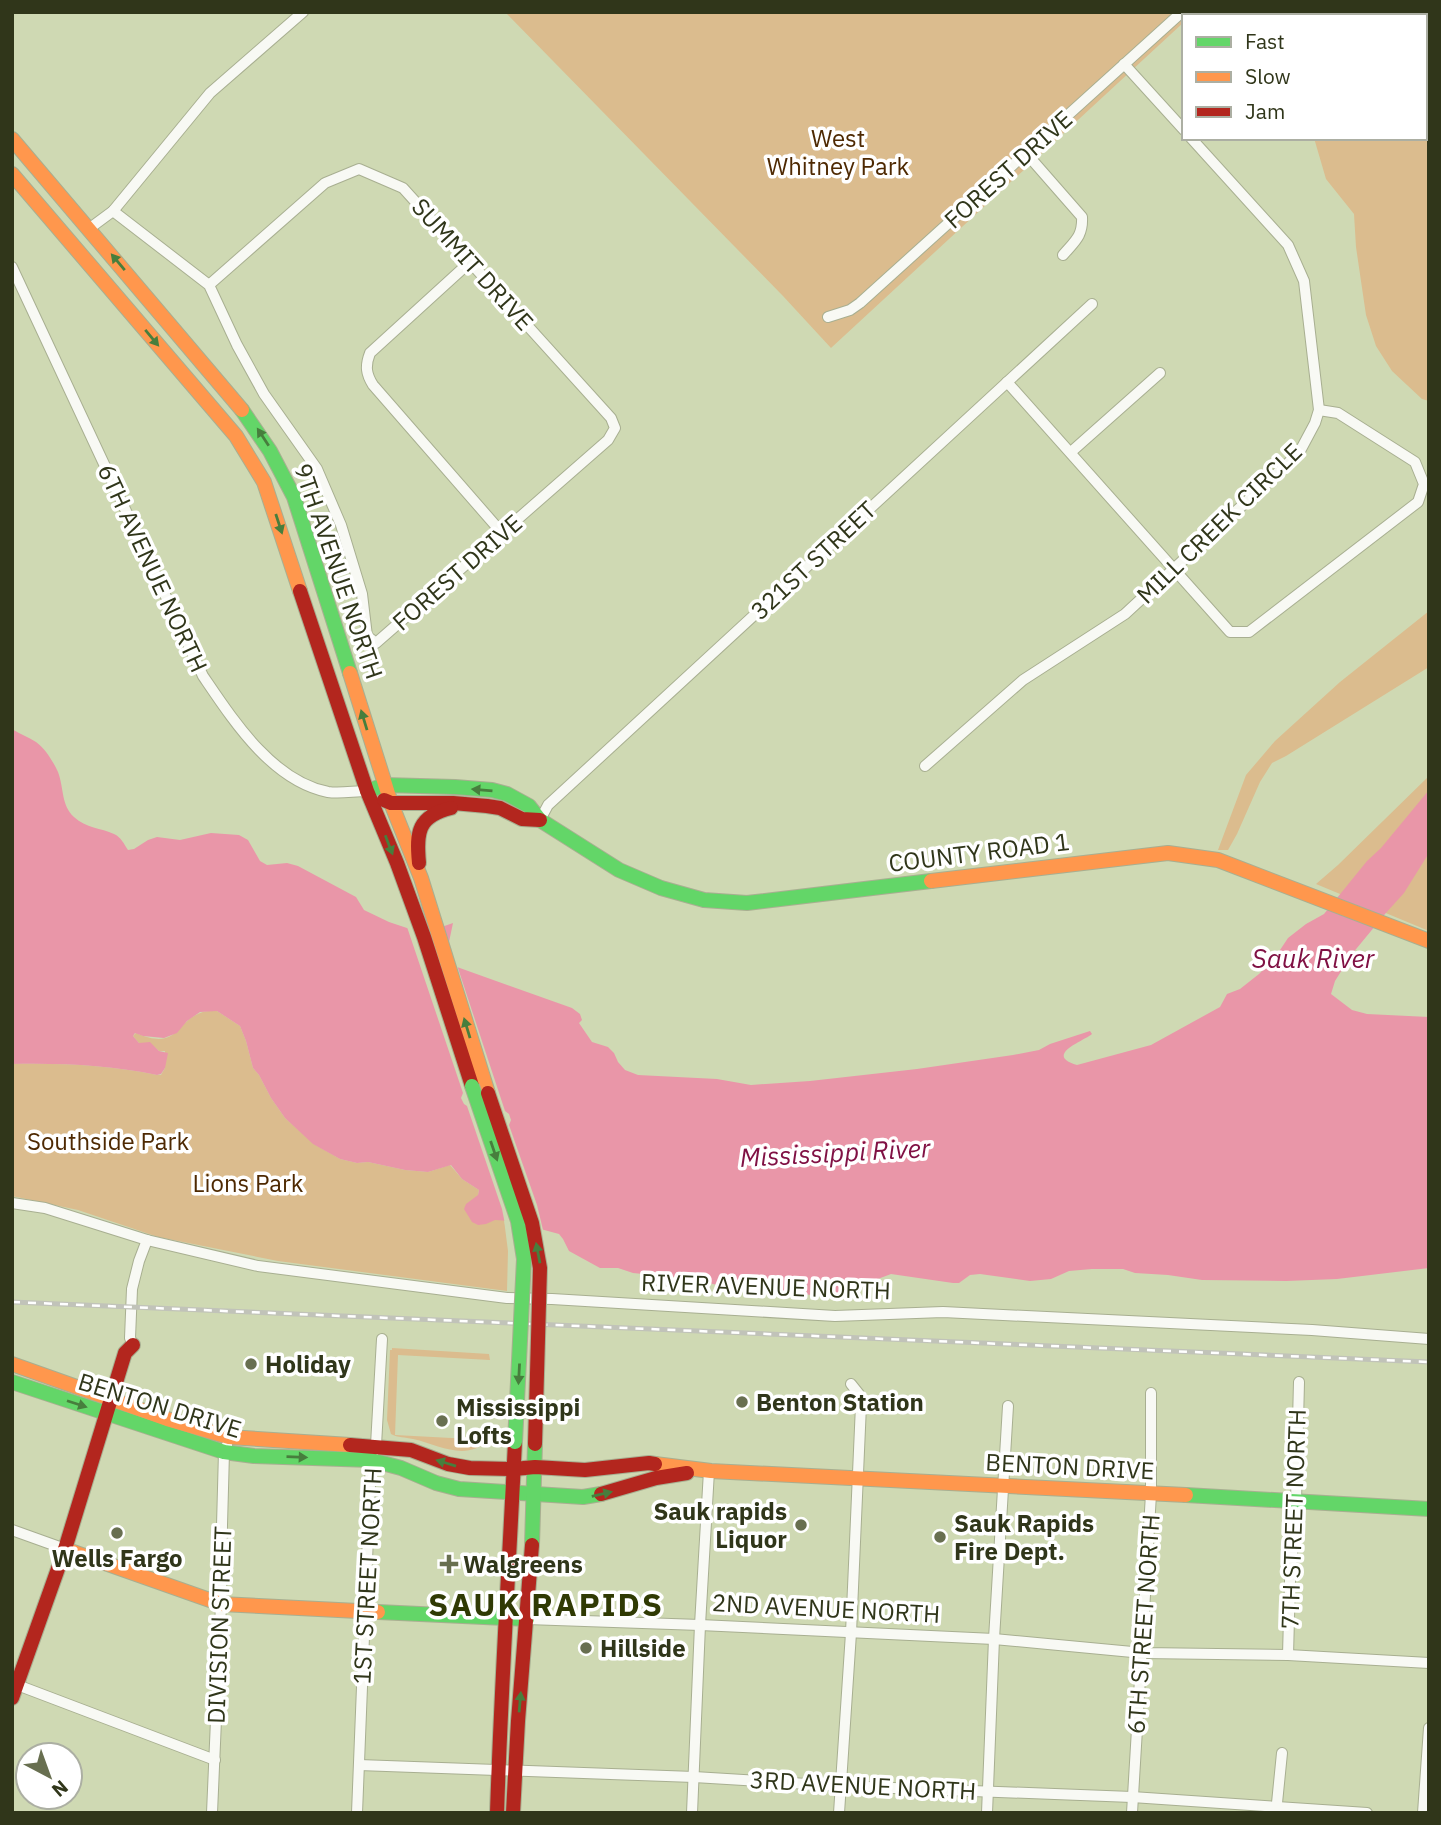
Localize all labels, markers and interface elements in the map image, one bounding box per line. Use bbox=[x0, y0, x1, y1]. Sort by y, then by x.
legend bbox=[1182, 14, 1427, 140]
text: Fast bbox=[1245, 27, 1285, 55]
text: Slow bbox=[1245, 62, 1291, 90]
text: Jam bbox=[1245, 97, 1285, 125]
street label: FOREST DRIVE bbox=[937, 103, 1079, 235]
park label: West Whitney Park bbox=[767, 122, 910, 182]
street label: SUMMIT DRIVE bbox=[405, 191, 541, 337]
one-way arrow bbox=[111, 253, 126, 271]
one-way arrow bbox=[144, 329, 160, 347]
one-way arrow bbox=[256, 428, 270, 446]
street label: MILL CREEK CIRCLE bbox=[1129, 436, 1309, 610]
street label: 6TH AVENUE NORTH bbox=[91, 459, 215, 677]
street label: 9TH AVENUE NORTH bbox=[287, 459, 391, 683]
street label: 321ST STREET bbox=[743, 493, 883, 626]
street label: FOREST DRIVE bbox=[385, 507, 529, 637]
one-way arrow bbox=[274, 514, 285, 535]
one-way arrow bbox=[359, 709, 369, 730]
one-way arrow bbox=[471, 784, 493, 795]
street label: COUNTY ROAD 1 bbox=[887, 825, 1071, 879]
one-way arrow bbox=[384, 835, 395, 856]
water label: Sauk River bbox=[1252, 941, 1376, 975]
one-way arrow bbox=[462, 1017, 472, 1038]
park label: Southside Park bbox=[27, 1125, 189, 1157]
water label: Mississippi River bbox=[739, 1130, 933, 1174]
one-way arrow bbox=[489, 1140, 500, 1161]
park label: Lions Park bbox=[192, 1167, 304, 1199]
one-way arrow bbox=[532, 1242, 543, 1264]
street label: RIVER AVENUE NORTH bbox=[641, 1266, 891, 1306]
place label: Holiday bbox=[265, 1348, 351, 1380]
marker: Holiday bbox=[243, 1356, 259, 1372]
one-way arrow bbox=[513, 1363, 524, 1385]
street label: BENTON DRIVE bbox=[74, 1365, 246, 1445]
place label: Benton Station bbox=[756, 1386, 924, 1418]
place label: Mississippi Lofts bbox=[456, 1391, 580, 1451]
marker: Benton Station bbox=[734, 1394, 750, 1410]
one-way arrow bbox=[67, 1399, 88, 1410]
street label: 7TH STREET NORTH bbox=[1273, 1408, 1313, 1630]
marker: Mississippi Lofts bbox=[434, 1413, 450, 1429]
street label: BENTON DRIVE bbox=[985, 1446, 1155, 1486]
one-way arrow bbox=[286, 1452, 308, 1463]
one-way arrow bbox=[436, 1457, 457, 1467]
street label: 1ST STREET NORTH bbox=[345, 1467, 389, 1685]
one-way arrow bbox=[591, 1488, 613, 1499]
place label: Sauk rapids Liquor bbox=[653, 1495, 787, 1555]
place label: Sauk Rapids Fire Dept. bbox=[954, 1507, 1094, 1567]
street label: 6TH STREET NORTH bbox=[1119, 1513, 1167, 1735]
marker: Sauk rapids Liquor bbox=[793, 1517, 809, 1533]
marker: Wells Fargo bbox=[109, 1525, 125, 1541]
street label: DIVISION STREET bbox=[200, 1525, 238, 1724]
marker: Sauk Rapids Fire Dept. bbox=[932, 1529, 948, 1545]
place label: Wells Fargo bbox=[51, 1542, 183, 1574]
place label: Walgreens bbox=[463, 1548, 583, 1580]
marker: Walgreens bbox=[441, 1556, 457, 1572]
district label: SAUK RAPIDS bbox=[428, 1583, 664, 1625]
street label: 2ND AVENUE NORTH bbox=[711, 1586, 941, 1630]
place label: Hillside bbox=[600, 1632, 686, 1664]
marker: Hillside bbox=[578, 1640, 594, 1656]
one-way arrow bbox=[515, 1691, 526, 1713]
north arrow bbox=[14, 1741, 84, 1811]
street label: 3RD AVENUE NORTH bbox=[749, 1763, 977, 1807]
text: N bbox=[47, 1775, 73, 1802]

